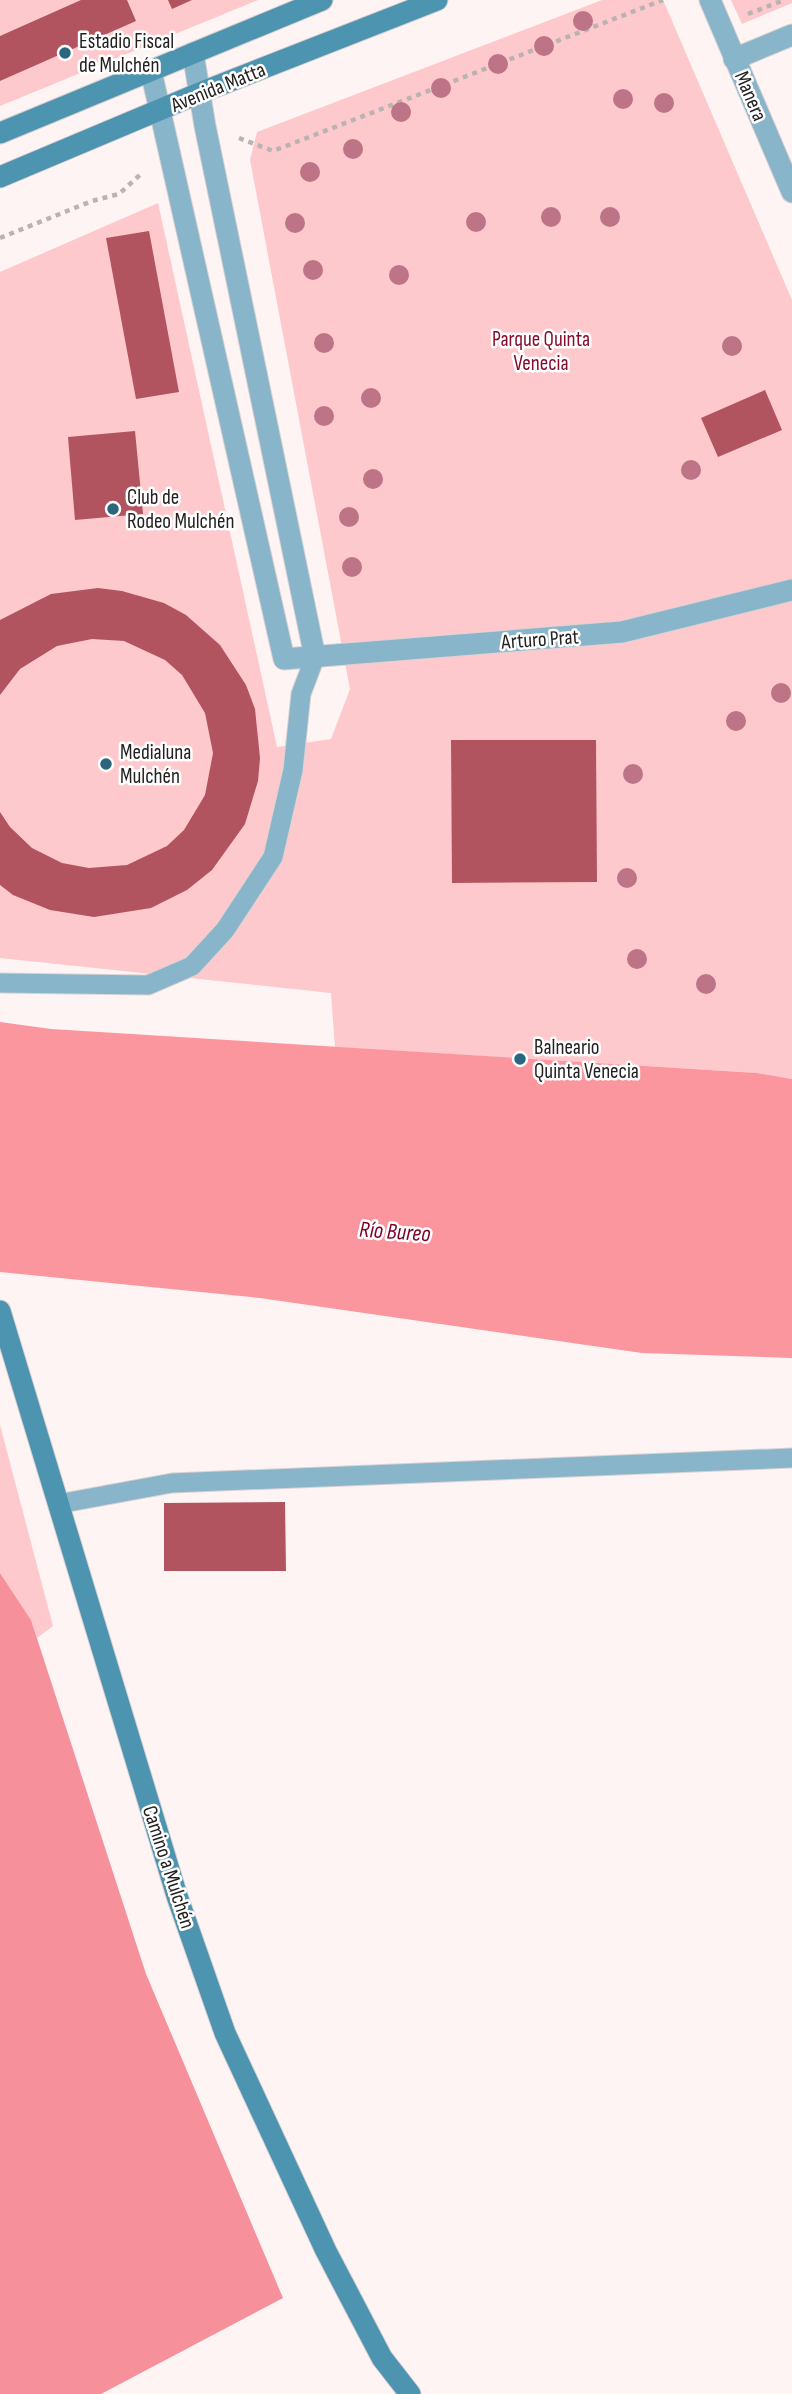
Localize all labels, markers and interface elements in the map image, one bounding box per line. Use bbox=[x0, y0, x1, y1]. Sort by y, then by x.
place label: Estadio Fiscal de Mulchén bbox=[79, 29, 174, 78]
marker: Estadio Fiscal de Mulchén bbox=[57, 45, 73, 61]
street label: Avenida Matta bbox=[166, 57, 269, 118]
street label: Manera bbox=[729, 67, 772, 125]
park label: Parque Quinta Venecia bbox=[492, 327, 590, 376]
place label: Club de Rodeo Mulchén bbox=[127, 485, 234, 534]
marker: Club de Rodeo Mulchén bbox=[105, 501, 121, 517]
street label: Arturo Prat bbox=[499, 624, 580, 655]
place label: Medialuna Mulchén bbox=[120, 740, 191, 789]
marker: Medialuna Mulchén bbox=[98, 756, 114, 772]
place label: Balneario Quinta Venecia bbox=[534, 1035, 639, 1084]
marker: Balneario Quinta Venecia bbox=[512, 1051, 528, 1067]
water label: Río Bureo bbox=[358, 1216, 432, 1249]
street label: Camino a Mulchén bbox=[137, 1803, 200, 1932]

